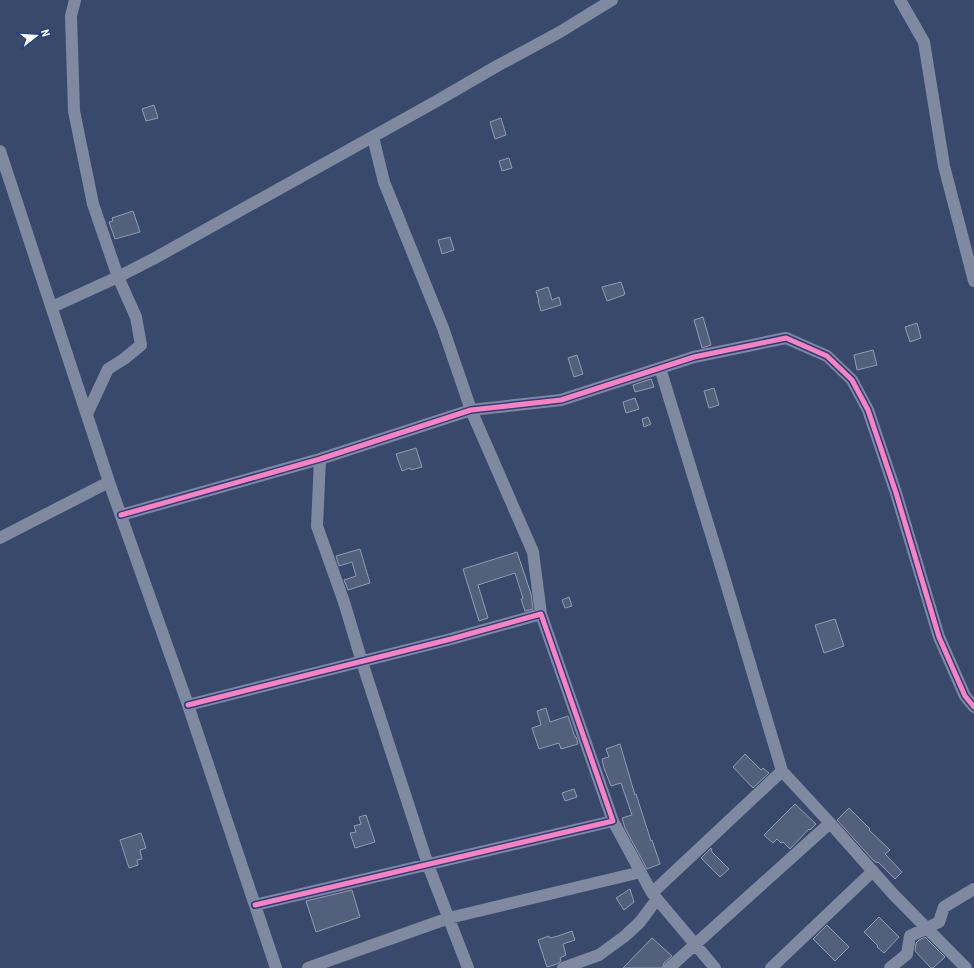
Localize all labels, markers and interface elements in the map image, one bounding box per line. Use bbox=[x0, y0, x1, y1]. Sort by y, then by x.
north arrow bbox=[16, 16, 56, 56]
text: N bbox=[38, 28, 52, 39]

